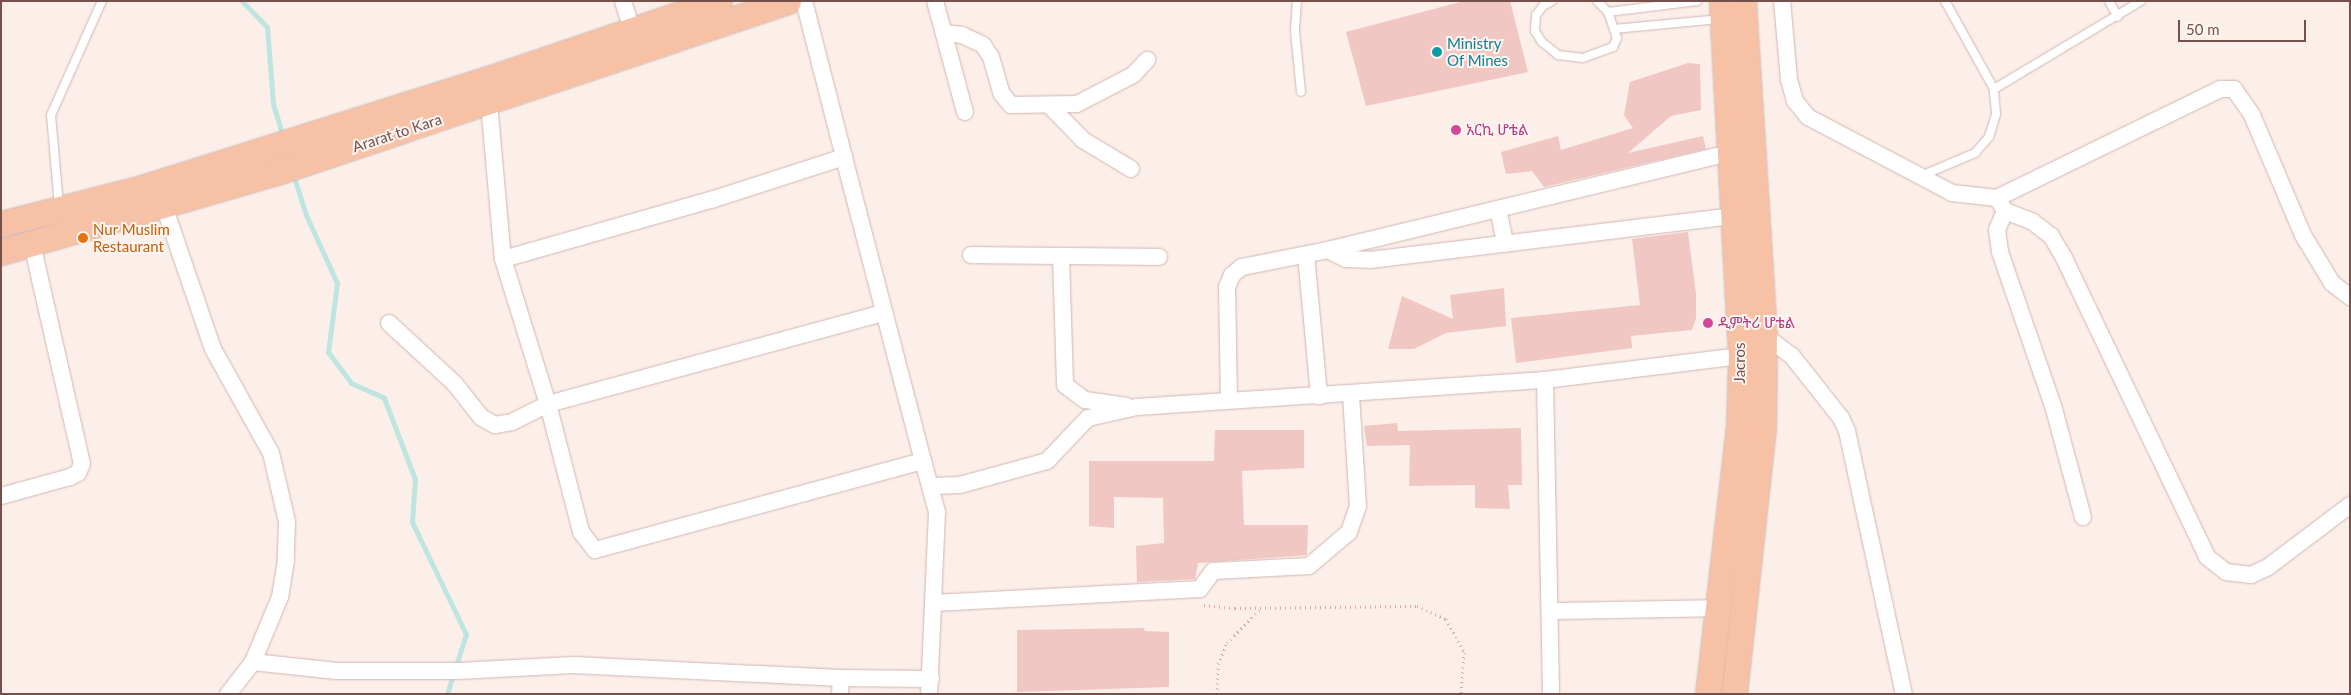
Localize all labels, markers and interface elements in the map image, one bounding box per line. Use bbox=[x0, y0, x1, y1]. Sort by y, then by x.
scale bar bbox=[2181, 10, 2308, 42]
text: 50 m bbox=[2186, 20, 2220, 38]
place label: Ministry Of Mines bbox=[1447, 34, 1508, 69]
marker: Ministry Of Mines bbox=[1431, 46, 1443, 58]
street label: Ararat to Kara bbox=[350, 110, 444, 156]
place label: አርኪ ሆቴል bbox=[1466, 121, 1528, 139]
marker: አርኪ ሆቴል bbox=[1450, 124, 1462, 136]
place label: Nur Muslim Restaurant bbox=[93, 220, 170, 255]
marker: Nur Muslim Restaurant bbox=[77, 232, 89, 244]
place label: ዲምትሪ ሆቴል bbox=[1718, 314, 1795, 332]
marker: ዲምትሪ ሆቴል bbox=[1702, 317, 1714, 329]
street label: Jacros bbox=[1731, 343, 1749, 383]

